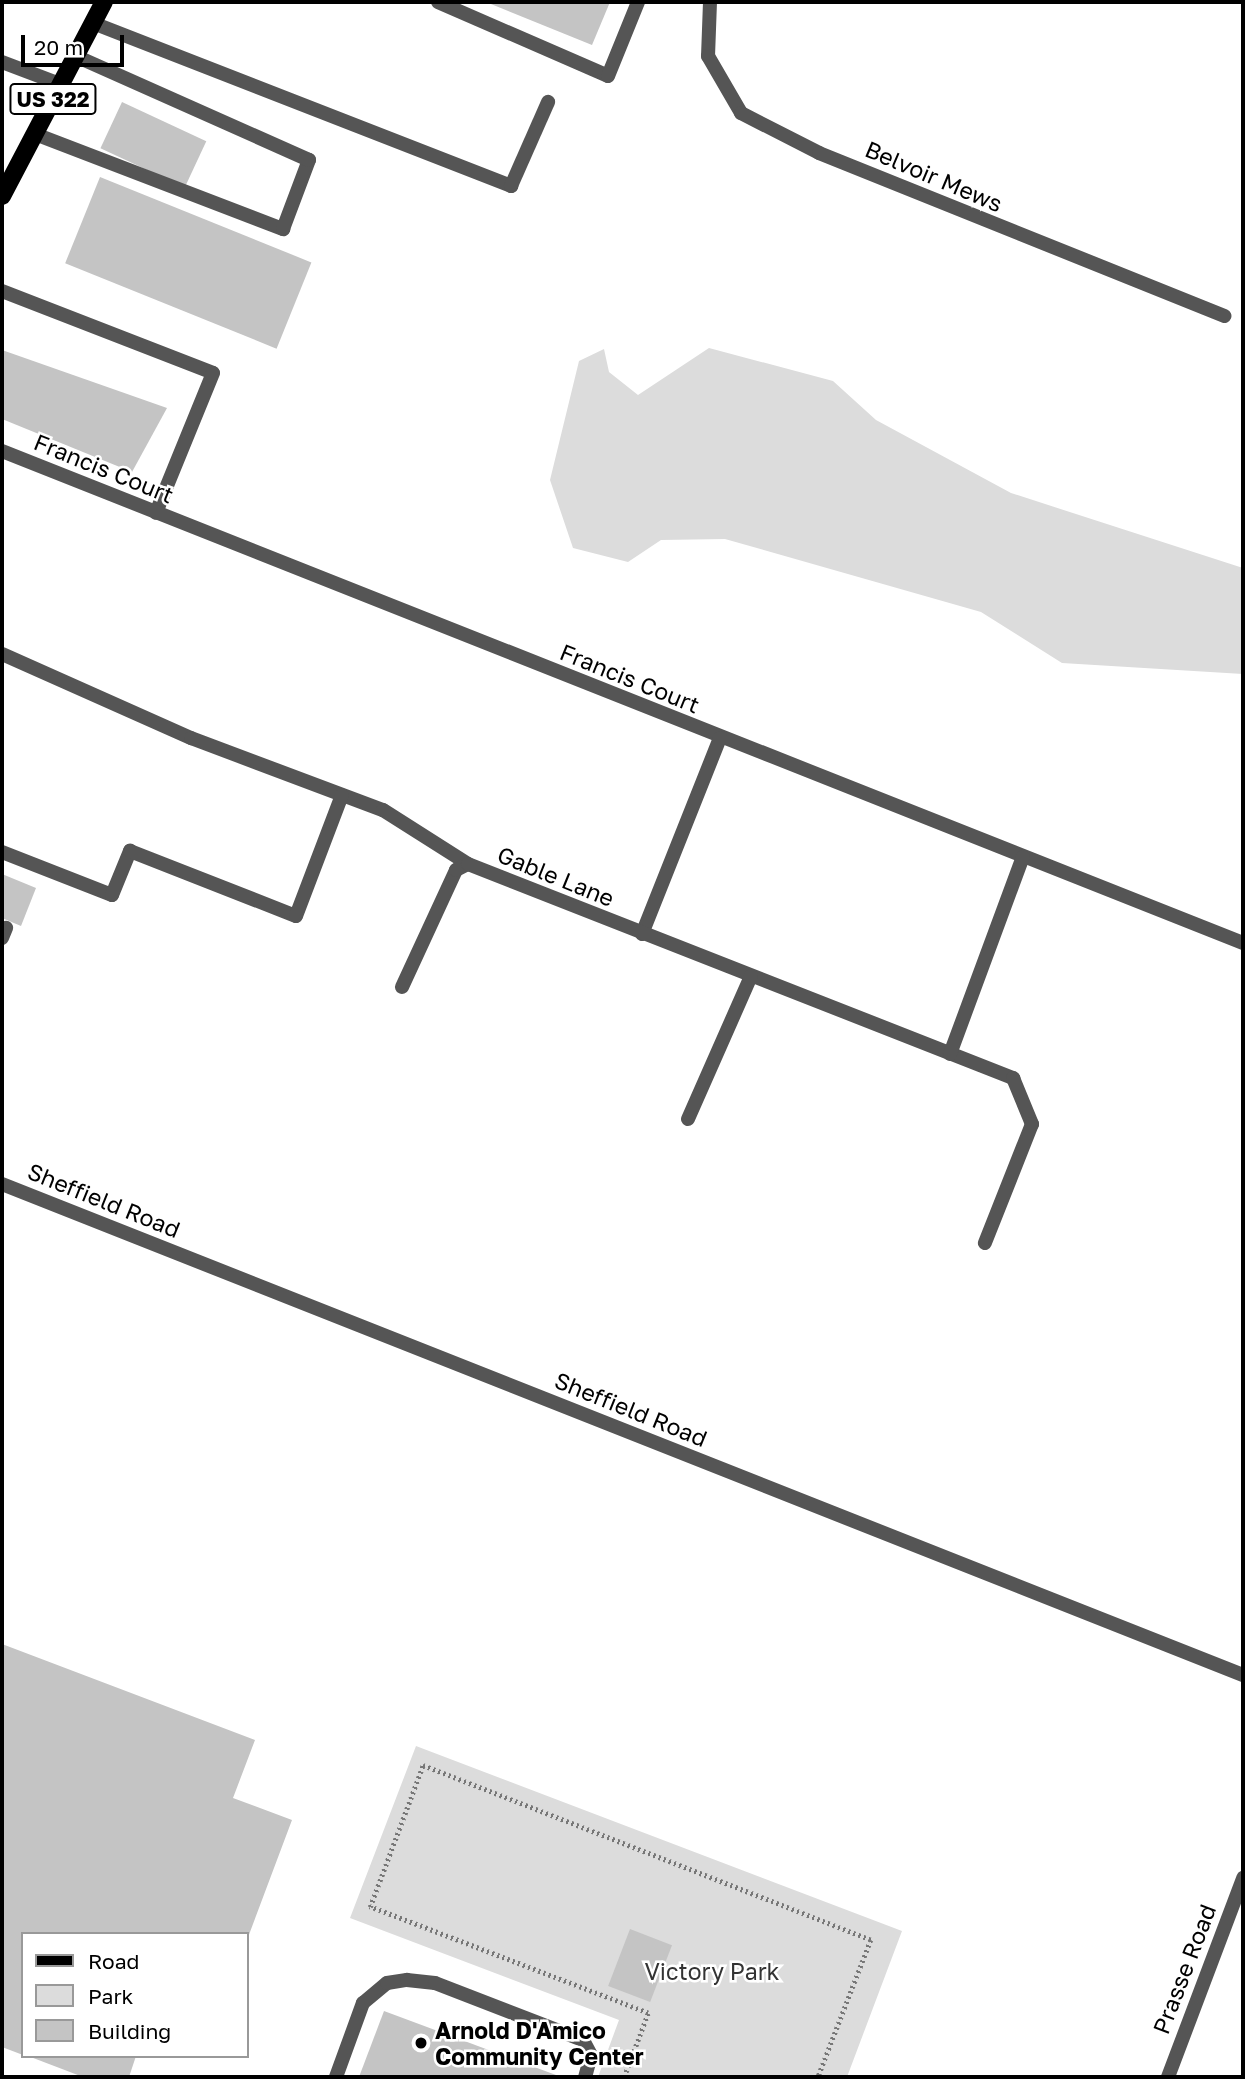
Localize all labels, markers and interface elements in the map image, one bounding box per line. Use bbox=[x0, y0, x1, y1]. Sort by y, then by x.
scale bar bbox=[24, 21, 128, 65]
text: 20 m bbox=[34, 34, 83, 60]
road number: US 322 bbox=[9, 82, 97, 116]
street label: Belvoir Mews bbox=[861, 135, 1007, 217]
street label: Francis Court bbox=[30, 427, 178, 509]
street label: Francis Court bbox=[556, 637, 704, 719]
street label: Gable Lane bbox=[494, 840, 618, 912]
street label: Sheffield Road bbox=[24, 1157, 184, 1243]
street label: Sheffield Road bbox=[551, 1366, 711, 1452]
street label: Prasse Road bbox=[1147, 1900, 1221, 2038]
legend bbox=[21, 1932, 248, 2058]
text: Road bbox=[88, 1948, 139, 1974]
park label: Victory Park bbox=[644, 1957, 780, 1985]
text: Park bbox=[88, 1983, 133, 2009]
place label: Arnold D'Amico Community Center bbox=[435, 2016, 644, 2070]
text: Building bbox=[88, 2018, 171, 2044]
marker: Arnold D'Amico Community Center bbox=[413, 2035, 429, 2051]

